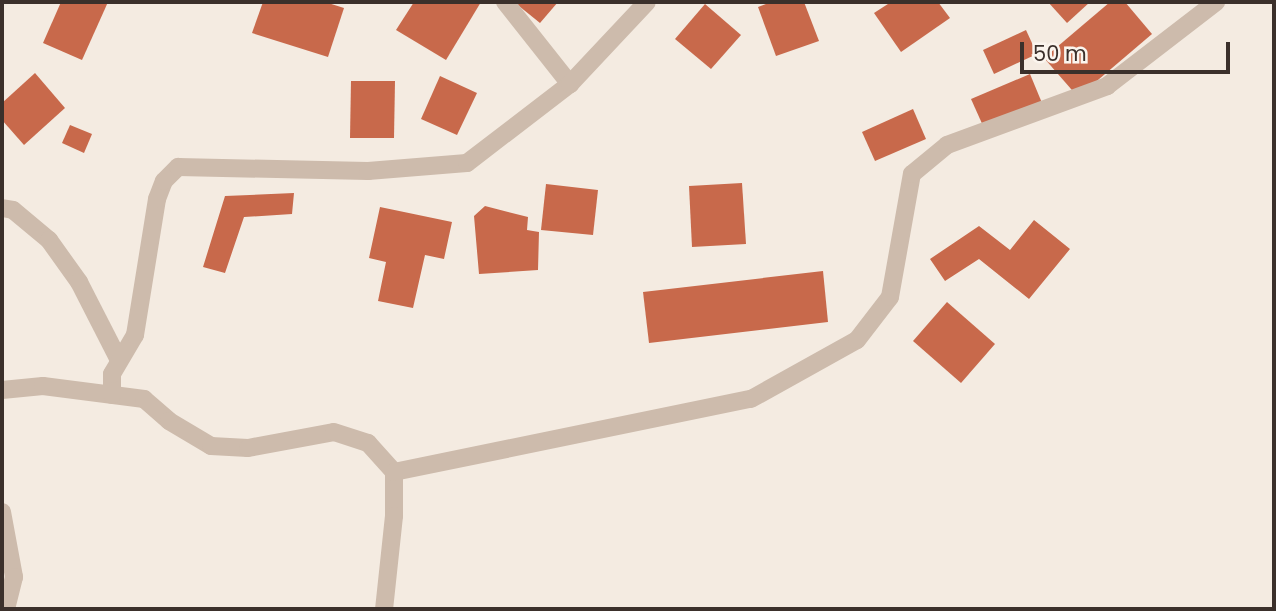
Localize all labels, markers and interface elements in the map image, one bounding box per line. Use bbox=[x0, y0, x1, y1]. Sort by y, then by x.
scale bar bbox=[1024, 28, 1234, 72]
text: 50 m bbox=[1033, 39, 1087, 68]

